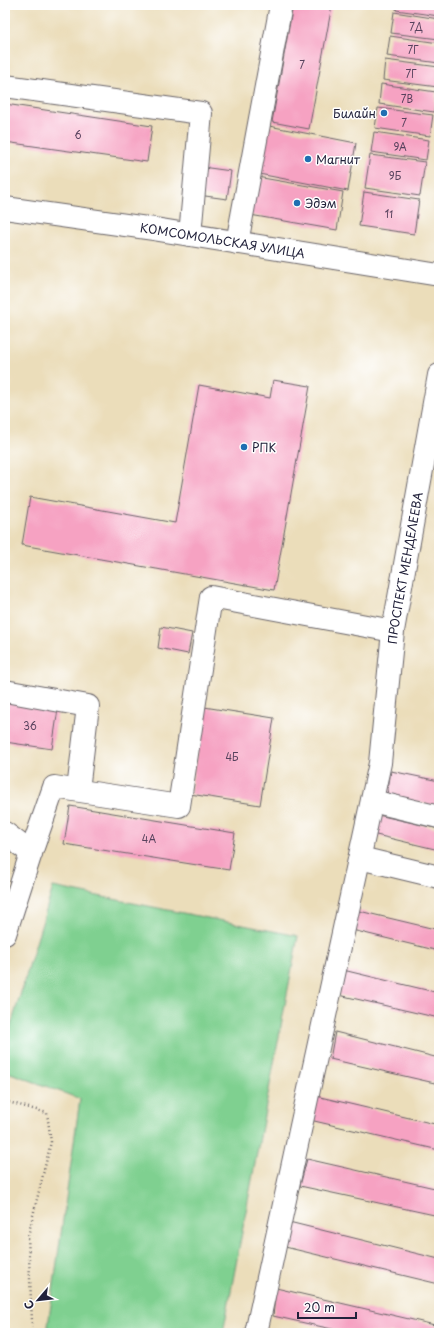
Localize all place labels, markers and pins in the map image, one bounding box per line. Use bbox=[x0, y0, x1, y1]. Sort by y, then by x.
place label: Билайн bbox=[333, 104, 376, 122]
marker: Билайн bbox=[379, 108, 389, 118]
place label: Магнит bbox=[316, 150, 361, 168]
marker: Магнит bbox=[303, 154, 313, 164]
place label: Эдэм bbox=[305, 194, 337, 212]
marker: Эдэм bbox=[292, 198, 302, 208]
place label: РПК bbox=[252, 438, 276, 456]
marker: РПК bbox=[239, 442, 249, 452]

